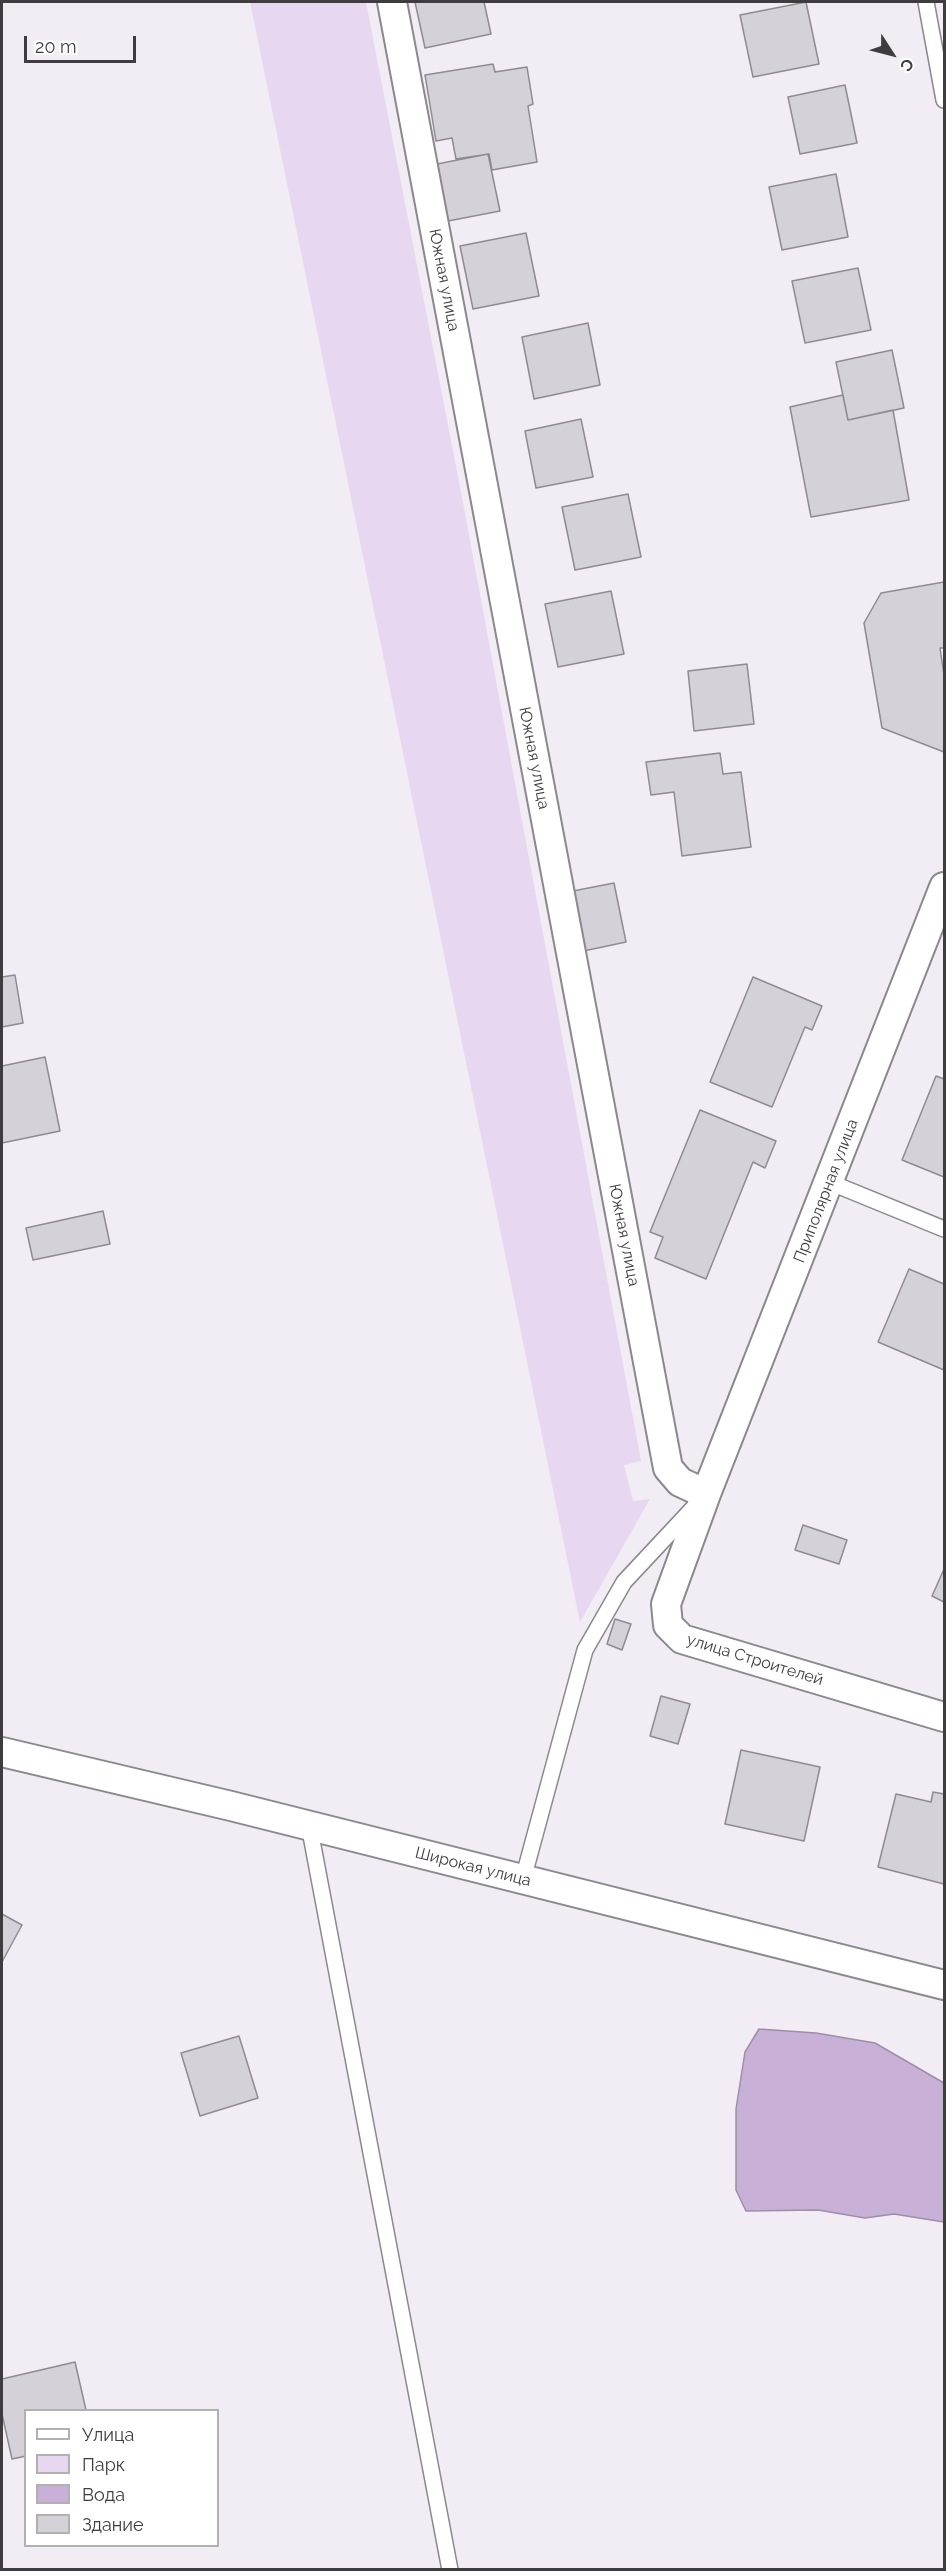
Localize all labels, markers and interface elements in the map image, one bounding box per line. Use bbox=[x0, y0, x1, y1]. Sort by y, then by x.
scale bar bbox=[27, 24, 140, 62]
north arrow bbox=[862, 24, 922, 84]
text: 20 m bbox=[35, 36, 77, 57]
text: С bbox=[896, 55, 918, 75]
street label: Южная улица bbox=[425, 227, 463, 333]
street label: Южная улица bbox=[515, 705, 553, 811]
street label: Приполярная улица bbox=[790, 1116, 862, 1266]
street label: Южная улица bbox=[605, 1182, 643, 1288]
street label: улица Строителей bbox=[684, 1630, 826, 1690]
street label: Широкая улица bbox=[413, 1843, 533, 1891]
legend bbox=[24, 2409, 219, 2547]
text: Улица bbox=[82, 2424, 134, 2445]
text: Парк bbox=[82, 2454, 125, 2475]
text: Вода bbox=[82, 2484, 125, 2505]
text: Здание bbox=[82, 2514, 144, 2535]

